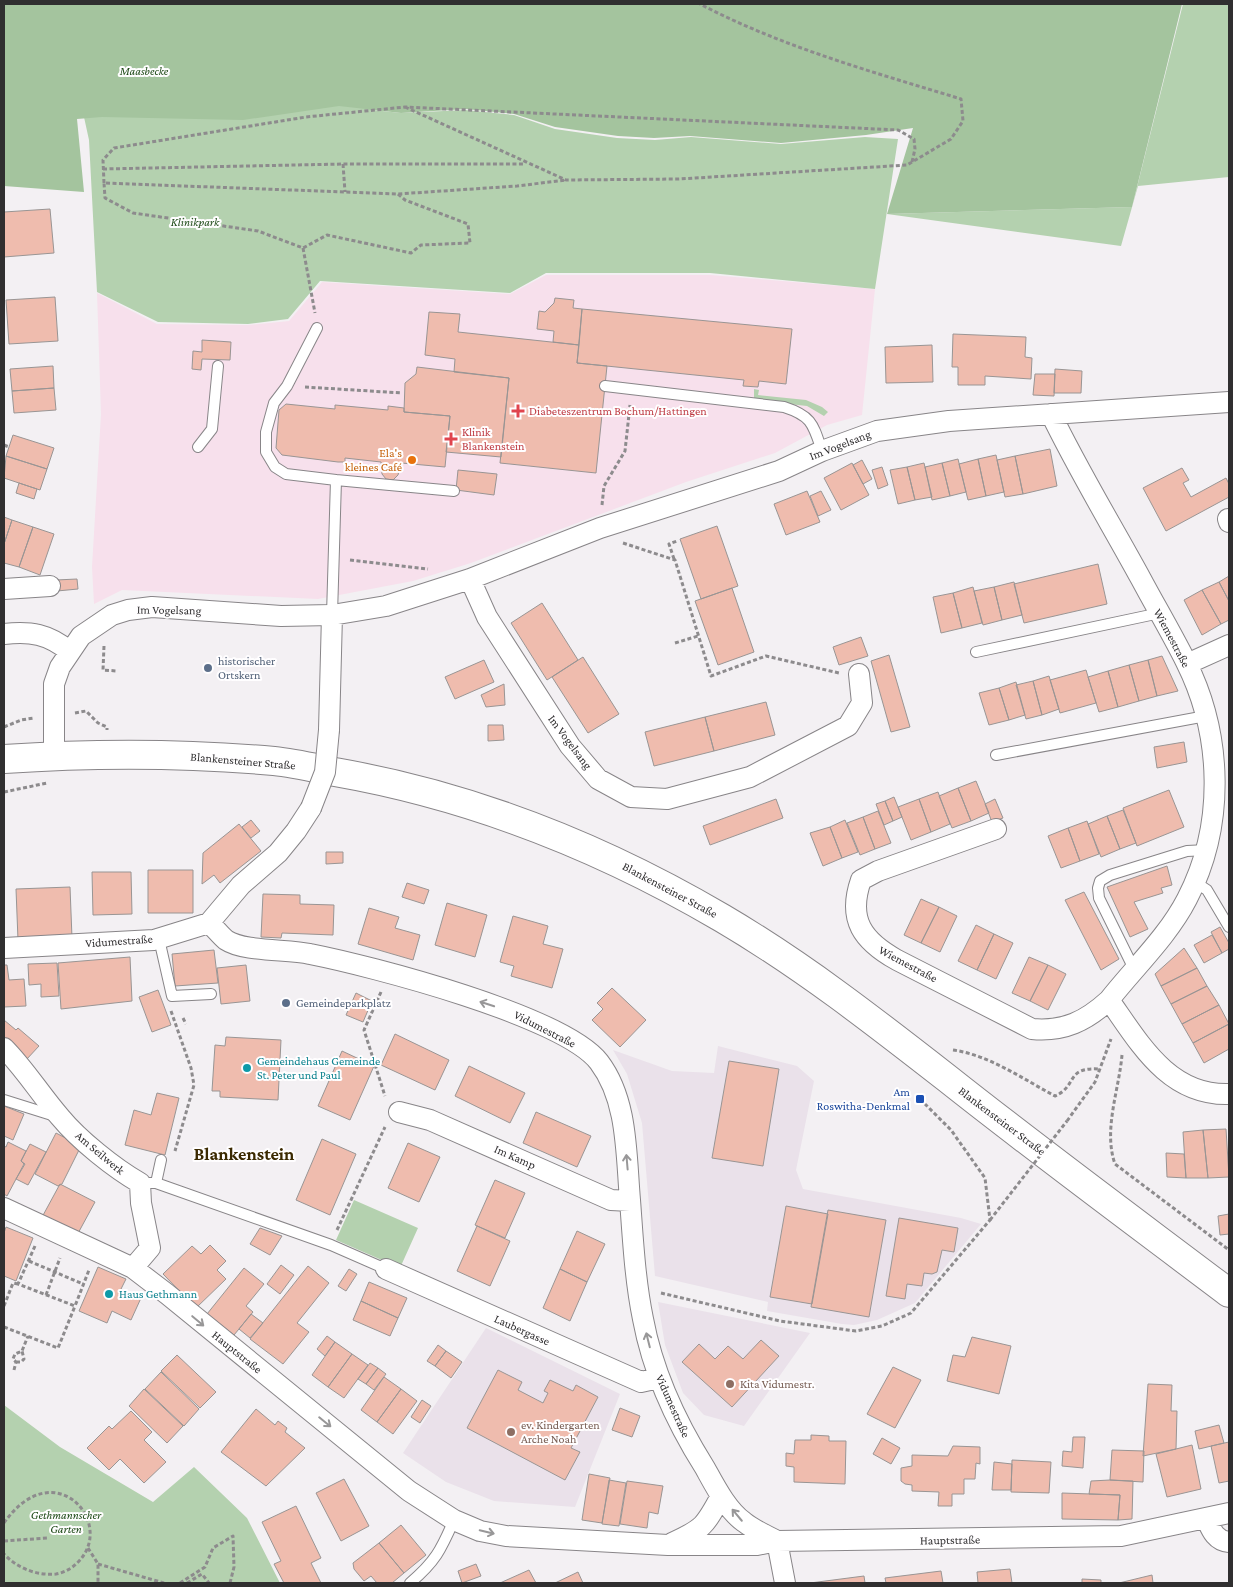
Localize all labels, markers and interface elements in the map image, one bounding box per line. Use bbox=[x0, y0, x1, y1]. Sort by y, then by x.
park label: Maasbecke bbox=[119, 64, 169, 78]
park label: Klinikpark bbox=[171, 215, 220, 229]
marker: Diabeteszentrum Bochum/Hattingen bbox=[511, 404, 525, 418]
place label: Diabeteszentrum Bochum/Hattingen bbox=[529, 404, 707, 418]
place label: Klinik Blankenstein bbox=[462, 425, 525, 453]
street label: Im Vogelsang bbox=[807, 427, 873, 463]
marker: Klinik Blankenstein bbox=[444, 432, 458, 446]
place label: Ela's kleines Café bbox=[345, 446, 402, 474]
marker: Ela's kleines Café bbox=[406, 454, 418, 466]
street label: Im Vogelsang bbox=[137, 602, 202, 618]
street label: Wiemestraße bbox=[1151, 606, 1193, 670]
place label: historischer Ortskern bbox=[218, 654, 276, 682]
marker: historischer Ortskern bbox=[202, 662, 214, 674]
street label: Im Vogelsang bbox=[545, 712, 595, 772]
street label: Blankensteiner Straße bbox=[190, 749, 296, 773]
street label: Blankensteiner Straße bbox=[620, 859, 720, 921]
street label: Vidumestraße bbox=[85, 932, 153, 950]
street label: Wiemestraße bbox=[876, 943, 940, 985]
place label: Gemeindeparkplatz bbox=[296, 996, 391, 1010]
marker: Gemeindeparkplatz bbox=[280, 997, 292, 1009]
one-way arrow bbox=[479, 998, 495, 1008]
street label: Vidumestraße bbox=[512, 1007, 578, 1051]
place label: Gemeindehaus Gemeinde St. Peter und Paul bbox=[257, 1054, 380, 1082]
marker: Gemeindehaus Gemeinde St. Peter und Paul bbox=[241, 1062, 253, 1074]
street label: Blankensteiner Straße bbox=[956, 1084, 1048, 1158]
place label: Am Roswitha-Denkmal bbox=[817, 1085, 910, 1113]
marker: Am Roswitha-Denkmal bbox=[914, 1093, 926, 1105]
street label: Am Seilwerk bbox=[73, 1128, 128, 1178]
street label: Im Kamp bbox=[492, 1142, 538, 1172]
district label: Blankenstein bbox=[194, 1144, 295, 1164]
one-way arrow bbox=[622, 1154, 632, 1170]
place label: Haus Gethmann bbox=[119, 1287, 198, 1301]
marker: Haus Gethmann bbox=[103, 1288, 115, 1300]
street label: Laubergasse bbox=[492, 1312, 552, 1348]
one-way arrow bbox=[191, 1315, 204, 1326]
street label: Hauptstraße bbox=[209, 1328, 265, 1376]
one-way arrow bbox=[643, 1333, 652, 1349]
street label: Vidumestraße bbox=[653, 1372, 693, 1440]
place label: Kita Vidumestr. bbox=[740, 1377, 815, 1391]
marker: Kita Vidumestr. bbox=[724, 1378, 736, 1390]
one-way arrow bbox=[318, 1417, 331, 1428]
place label: ev. Kindergarten Arche Noah bbox=[521, 1418, 600, 1446]
marker: ev. Kindergarten Arche Noah bbox=[505, 1426, 517, 1438]
park label: Gethmannscher Garten bbox=[31, 1508, 102, 1536]
one-way arrow bbox=[731, 1508, 742, 1521]
one-way arrow bbox=[478, 1528, 494, 1537]
street label: Hauptstraße bbox=[920, 1532, 980, 1548]

